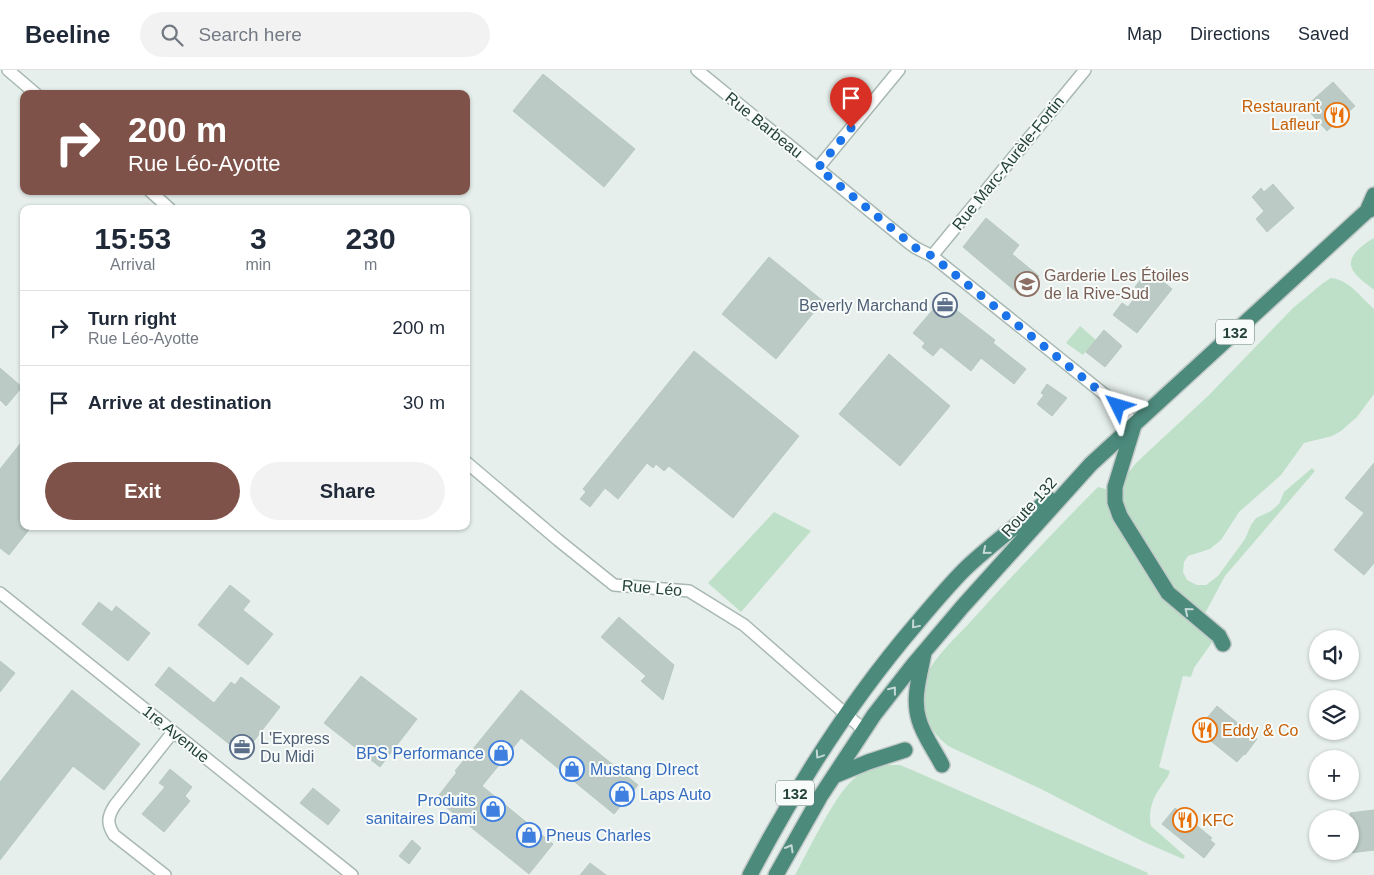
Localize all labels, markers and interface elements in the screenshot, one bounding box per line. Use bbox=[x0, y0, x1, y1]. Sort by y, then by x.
search box bbox=[140, 12, 490, 57]
text: Beeline bbox=[25, 21, 110, 48]
icon: search bbox=[158, 21, 186, 49]
text: Search here bbox=[198, 24, 302, 45]
text: Map bbox=[1127, 24, 1162, 44]
text: Directions bbox=[1190, 24, 1270, 44]
text: Saved bbox=[1298, 24, 1349, 44]
pin bbox=[830, 77, 872, 128]
icon: arrive bbox=[837, 84, 865, 112]
street label: Rue Barbeau bbox=[722, 89, 806, 161]
street label: Rue Marc-Aurèle-Fortin bbox=[949, 93, 1067, 233]
place label: Restaurant Lafleur bbox=[1242, 98, 1321, 133]
restaurant icon: Restaurant Lafleur bbox=[1324, 102, 1350, 128]
icon: right bbox=[45, 110, 110, 175]
text: 200 m bbox=[128, 110, 227, 149]
text: Rue Léo-Ayotte bbox=[128, 151, 280, 176]
text: 15:53 bbox=[94, 222, 171, 255]
text: 3 bbox=[250, 222, 267, 255]
text: 230 bbox=[346, 222, 396, 255]
text: Arrival bbox=[110, 256, 155, 273]
text: min bbox=[245, 256, 271, 273]
text: m bbox=[364, 256, 377, 273]
place label: Garderie Les Étoiles de la Rive-Sud bbox=[1044, 266, 1189, 302]
school or university icon: Garderie Les Étoiles de la Rive-Sud bbox=[1014, 271, 1040, 297]
office icon: Beverly Marchand bbox=[932, 292, 958, 318]
place label: Beverly Marchand bbox=[799, 297, 928, 314]
text: Turn right bbox=[88, 308, 176, 329]
icon: right bbox=[45, 314, 73, 342]
text: 200 m bbox=[392, 317, 445, 338]
road number: 132 bbox=[1216, 320, 1254, 344]
text: Rue Léo-Ayotte bbox=[88, 330, 199, 347]
position arrow bbox=[1091, 379, 1143, 431]
icon: arrive bbox=[45, 389, 73, 417]
text: Arrive at destination bbox=[88, 392, 272, 413]
text: 30 m bbox=[403, 392, 445, 413]
button: Exit bbox=[45, 462, 240, 520]
button: Share bbox=[250, 462, 445, 520]
street label: Route 132 bbox=[998, 474, 1060, 540]
one-way arrow bbox=[983, 546, 992, 554]
street label: Rue Léo bbox=[621, 577, 683, 599]
one-way arrow bbox=[1185, 608, 1194, 616]
one-way arrow bbox=[912, 619, 921, 628]
map controls bbox=[1309, 630, 1359, 860]
button: sound bbox=[1309, 630, 1359, 680]
one-way arrow bbox=[887, 687, 896, 696]
button: layers bbox=[1309, 690, 1359, 740]
street label: 1re Avenue bbox=[139, 702, 213, 766]
restaurant icon: Eddy & Co bbox=[1192, 717, 1218, 743]
place label: Eddy & Co bbox=[1222, 722, 1299, 739]
place label: L'Express Du Midi bbox=[260, 730, 330, 765]
office icon: L'Express Du Midi bbox=[229, 734, 255, 760]
shop icon: BPS Performance bbox=[488, 740, 514, 766]
place label: BPS Performance bbox=[356, 745, 484, 762]
one-way arrow bbox=[816, 749, 825, 759]
button: + bbox=[1309, 750, 1359, 800]
shop icon: Mustang DIrect bbox=[559, 756, 585, 782]
place label: Mustang DIrect bbox=[590, 761, 699, 778]
road number: 132 bbox=[776, 780, 814, 806]
shop icon: Laps Auto bbox=[609, 781, 635, 807]
place label: Laps Auto bbox=[640, 786, 711, 803]
place label: Produits sanitaires Dami bbox=[366, 792, 476, 827]
shop icon: Produits sanitaires Dami bbox=[480, 796, 506, 822]
restaurant icon: KFC bbox=[1172, 807, 1198, 833]
button: − bbox=[1309, 810, 1359, 860]
place label: KFC bbox=[1202, 812, 1234, 829]
shop icon: Pneus Charles bbox=[516, 822, 542, 848]
place label: Pneus Charles bbox=[546, 827, 651, 844]
one-way arrow bbox=[784, 845, 794, 854]

